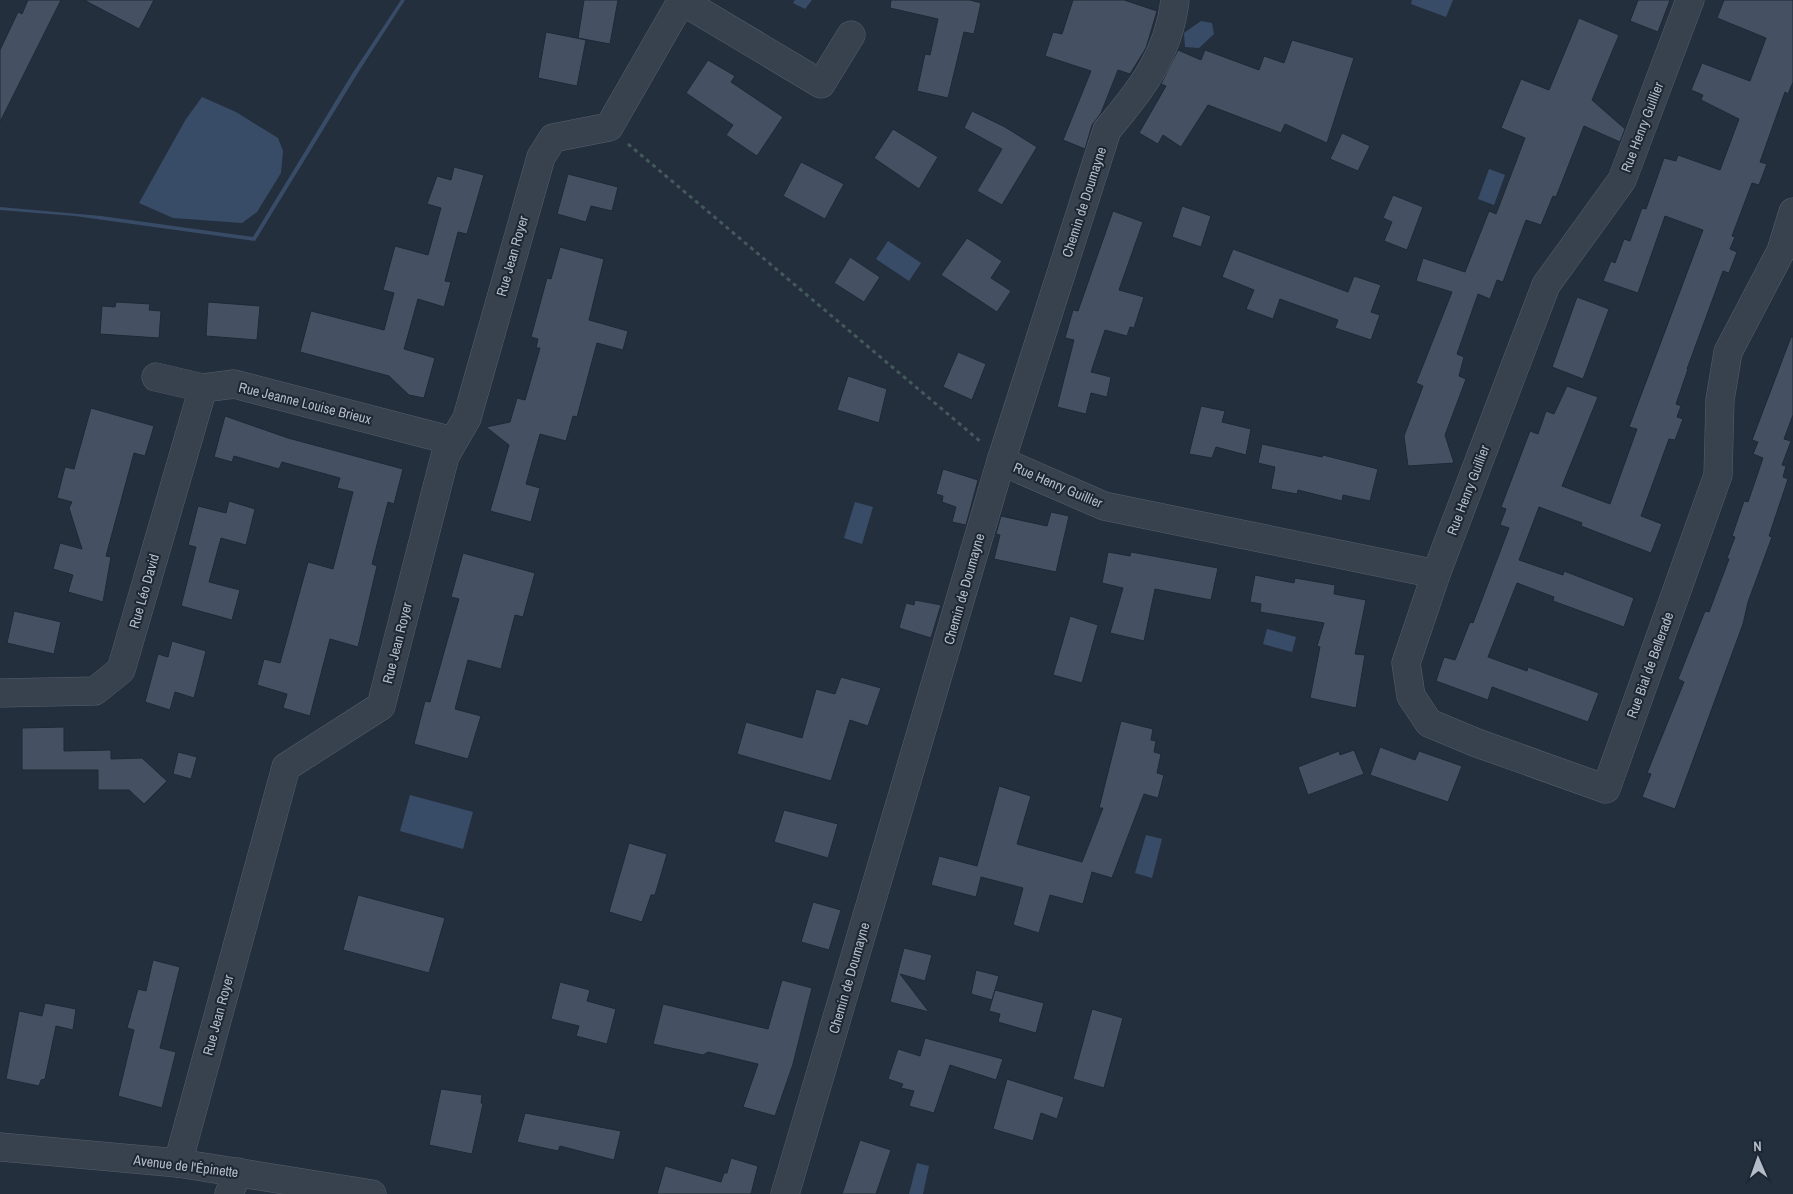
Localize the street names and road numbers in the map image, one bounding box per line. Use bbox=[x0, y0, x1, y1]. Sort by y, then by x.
street label: Rue Henry Guillier bbox=[1617, 79, 1667, 175]
street label: Chemin de Doumayne bbox=[1058, 145, 1110, 259]
street label: Rue Jean Royer bbox=[492, 213, 532, 298]
street label: Rue Jeanne Louise Brieux bbox=[237, 378, 373, 428]
street label: Rue Henry Guillier bbox=[1443, 442, 1493, 538]
street label: Rue Henry Guillier bbox=[1011, 458, 1105, 512]
street label: Chemin de Doumayne bbox=[940, 531, 988, 647]
street label: Rue Léo David bbox=[125, 552, 163, 630]
street label: Rue Jean Royer bbox=[378, 600, 416, 685]
street label: Rue Bial de Bellerade bbox=[1622, 609, 1678, 721]
street label: Chemin de Doumayne bbox=[825, 920, 873, 1036]
street label: Rue Jean Royer bbox=[199, 972, 237, 1057]
street label: Avenue de l'Épinette bbox=[132, 1151, 239, 1181]

